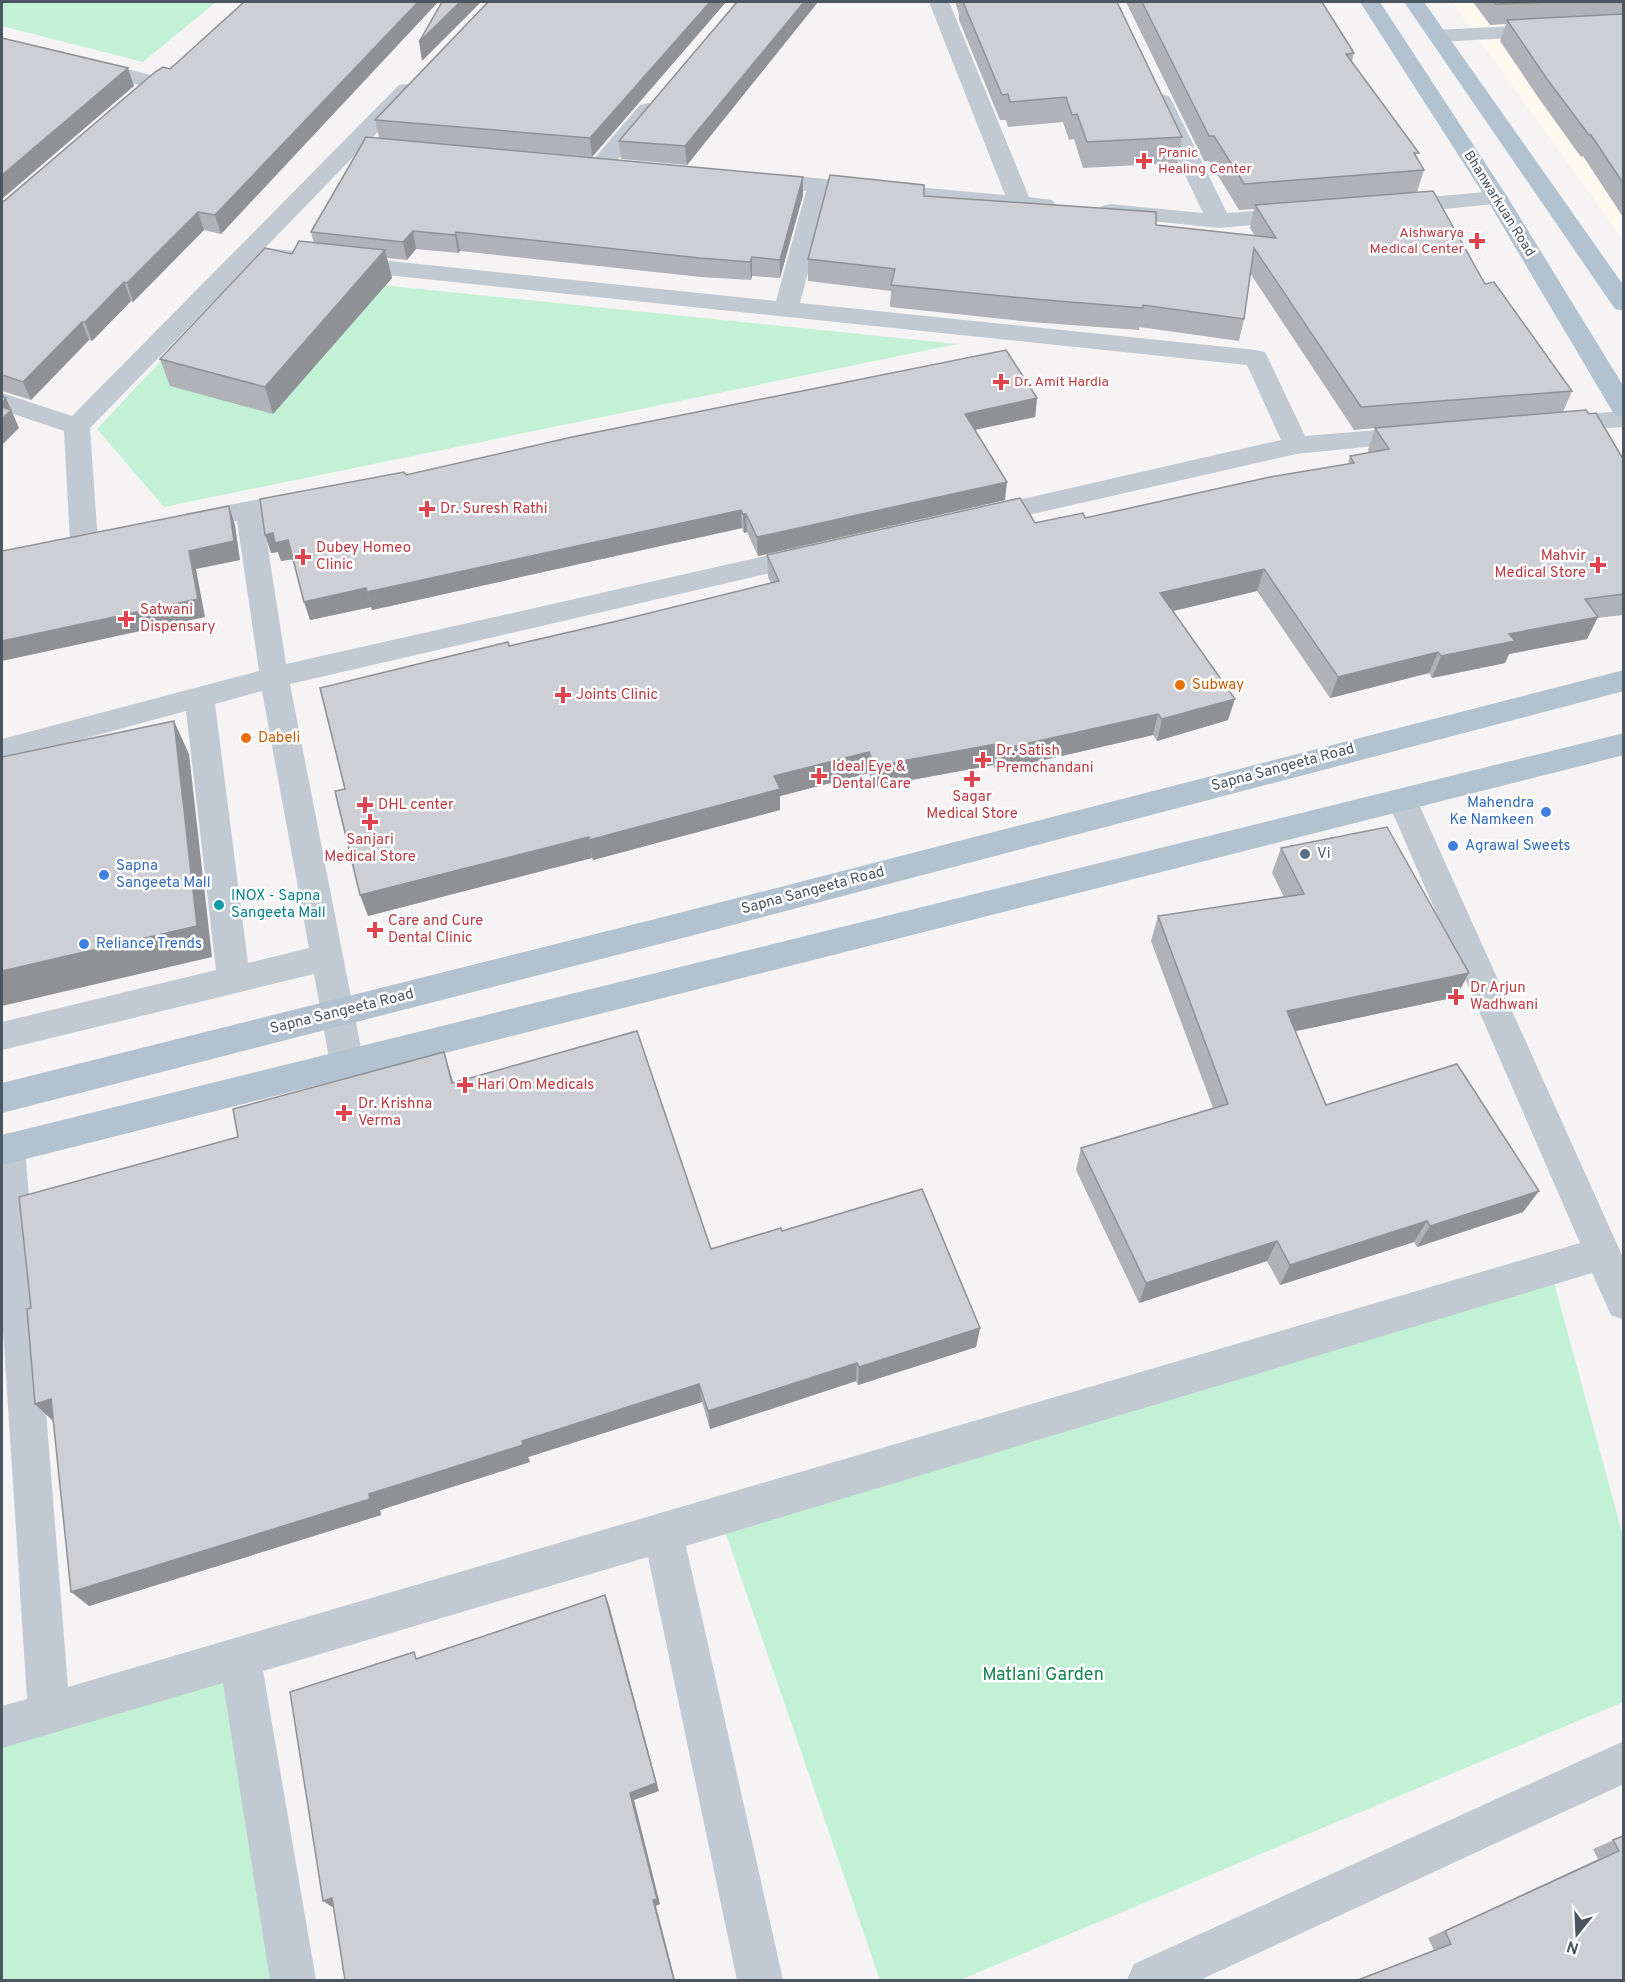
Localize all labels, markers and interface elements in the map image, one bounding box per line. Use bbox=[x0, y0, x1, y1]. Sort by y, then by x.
place label: Pranic Healing Center bbox=[1158, 145, 1252, 178]
street label: Bhanwarkuan Road bbox=[1460, 148, 1538, 260]
marker: Pranic Healing Center bbox=[1135, 152, 1153, 170]
place label: Aishwarya Medical Center bbox=[1370, 225, 1465, 258]
marker: Aishwarya Medical Center bbox=[1468, 232, 1486, 250]
marker: Dr. Amit Hardia bbox=[992, 373, 1010, 391]
place label: Dr. Amit Hardia bbox=[1014, 374, 1109, 391]
marker: Dr. Suresh Rathi bbox=[418, 500, 436, 518]
place label: Dr. Suresh Rathi bbox=[440, 500, 548, 519]
place label: Dubey Homeo Clinic bbox=[316, 539, 411, 575]
place label: Mahvir Medical Store bbox=[1494, 547, 1586, 583]
marker: Dubey Homeo Clinic bbox=[294, 548, 312, 566]
marker: Mahvir Medical Store bbox=[1591, 558, 1605, 572]
place label: Satwani Dispensary bbox=[140, 601, 215, 637]
marker: Satwani Dispensary bbox=[117, 610, 135, 628]
place label: Subway bbox=[1192, 676, 1244, 695]
marker: Subway bbox=[1173, 678, 1187, 692]
marker: Joints Clinic bbox=[554, 686, 572, 704]
place label: Joints Clinic bbox=[576, 686, 658, 705]
place label: Dabeli bbox=[258, 729, 300, 748]
marker: Dabeli bbox=[239, 731, 253, 745]
street label: Sapna Sangeeta Road bbox=[1209, 740, 1357, 796]
place label: Dr. Satish Premchandani bbox=[996, 742, 1094, 778]
marker: Dr. Satish Premchandani bbox=[974, 751, 992, 769]
place label: Ideal Eye & Dental Care bbox=[832, 758, 911, 794]
marker: Ideal Eye & Dental Care bbox=[810, 767, 828, 785]
marker: Sagar Medical Store bbox=[965, 772, 979, 786]
place label: Sagar Medical Store bbox=[926, 788, 1018, 824]
place label: Mahendra Ke Namkeen bbox=[1449, 794, 1534, 830]
marker: DHL center bbox=[356, 796, 374, 814]
place label: DHL center bbox=[378, 796, 454, 815]
marker: Mahendra Ke Namkeen bbox=[1539, 805, 1553, 819]
marker: Sanjari Medical Store bbox=[363, 815, 377, 829]
place label: Sanjari Medical Store bbox=[324, 831, 416, 867]
place label: Agrawal Sweets bbox=[1465, 837, 1571, 856]
marker: Agrawal Sweets bbox=[1446, 839, 1460, 853]
place label: Vi bbox=[1317, 845, 1331, 864]
marker: Vi bbox=[1298, 847, 1312, 861]
place label: Sapna Sangeeta Mall bbox=[116, 857, 211, 893]
street label: Sapna Sangeeta Road bbox=[739, 863, 887, 919]
marker: Sapna Sangeeta Mall bbox=[97, 868, 111, 882]
place label: INOX - Sapna Sangeeta Mall bbox=[231, 887, 326, 923]
marker: INOX - Sapna Sangeeta Mall bbox=[212, 898, 226, 912]
place label: Care and Cure Dental Clinic bbox=[388, 912, 483, 948]
marker: Care and Cure Dental Clinic bbox=[366, 921, 384, 939]
place label: Reliance Trends bbox=[96, 935, 202, 954]
marker: Reliance Trends bbox=[77, 937, 91, 951]
place label: Dr Arjun Wadhwani bbox=[1470, 979, 1538, 1015]
street label: Sapna Sangeeta Road bbox=[268, 985, 416, 1039]
marker: Dr Arjun Wadhwani bbox=[1447, 988, 1465, 1006]
place label: Hari Om Medicals bbox=[477, 1076, 594, 1095]
marker: Hari Om Medicals bbox=[458, 1078, 472, 1092]
place label: Dr. Krishna Verma bbox=[358, 1095, 432, 1131]
marker: Dr. Krishna Verma bbox=[335, 1104, 353, 1122]
park label: Matlani Garden bbox=[982, 1664, 1104, 1687]
north arrow bbox=[1547, 1904, 1607, 1964]
text: N bbox=[1564, 1935, 1582, 1958]

